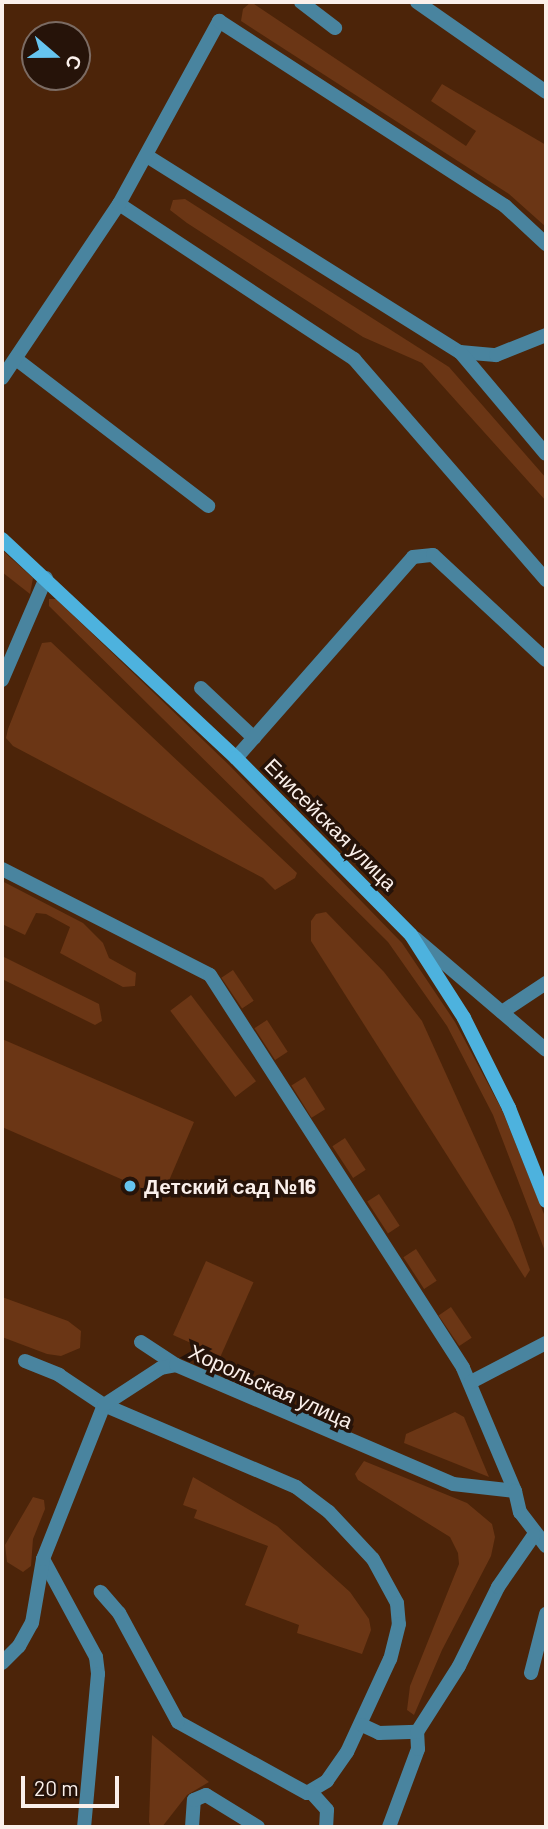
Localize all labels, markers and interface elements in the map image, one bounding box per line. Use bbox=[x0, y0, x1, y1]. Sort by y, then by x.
north arrow bbox=[21, 21, 91, 91]
text: С bbox=[61, 52, 87, 73]
street label: Енисейская улица bbox=[260, 753, 402, 895]
place label: Детский сад №16 bbox=[144, 1173, 316, 1199]
marker: Детский сад №16 bbox=[122, 1178, 138, 1194]
street label: Хорольская улица bbox=[185, 1339, 357, 1433]
scale bar bbox=[24, 1762, 122, 1806]
text: 20 m bbox=[34, 1775, 79, 1800]

